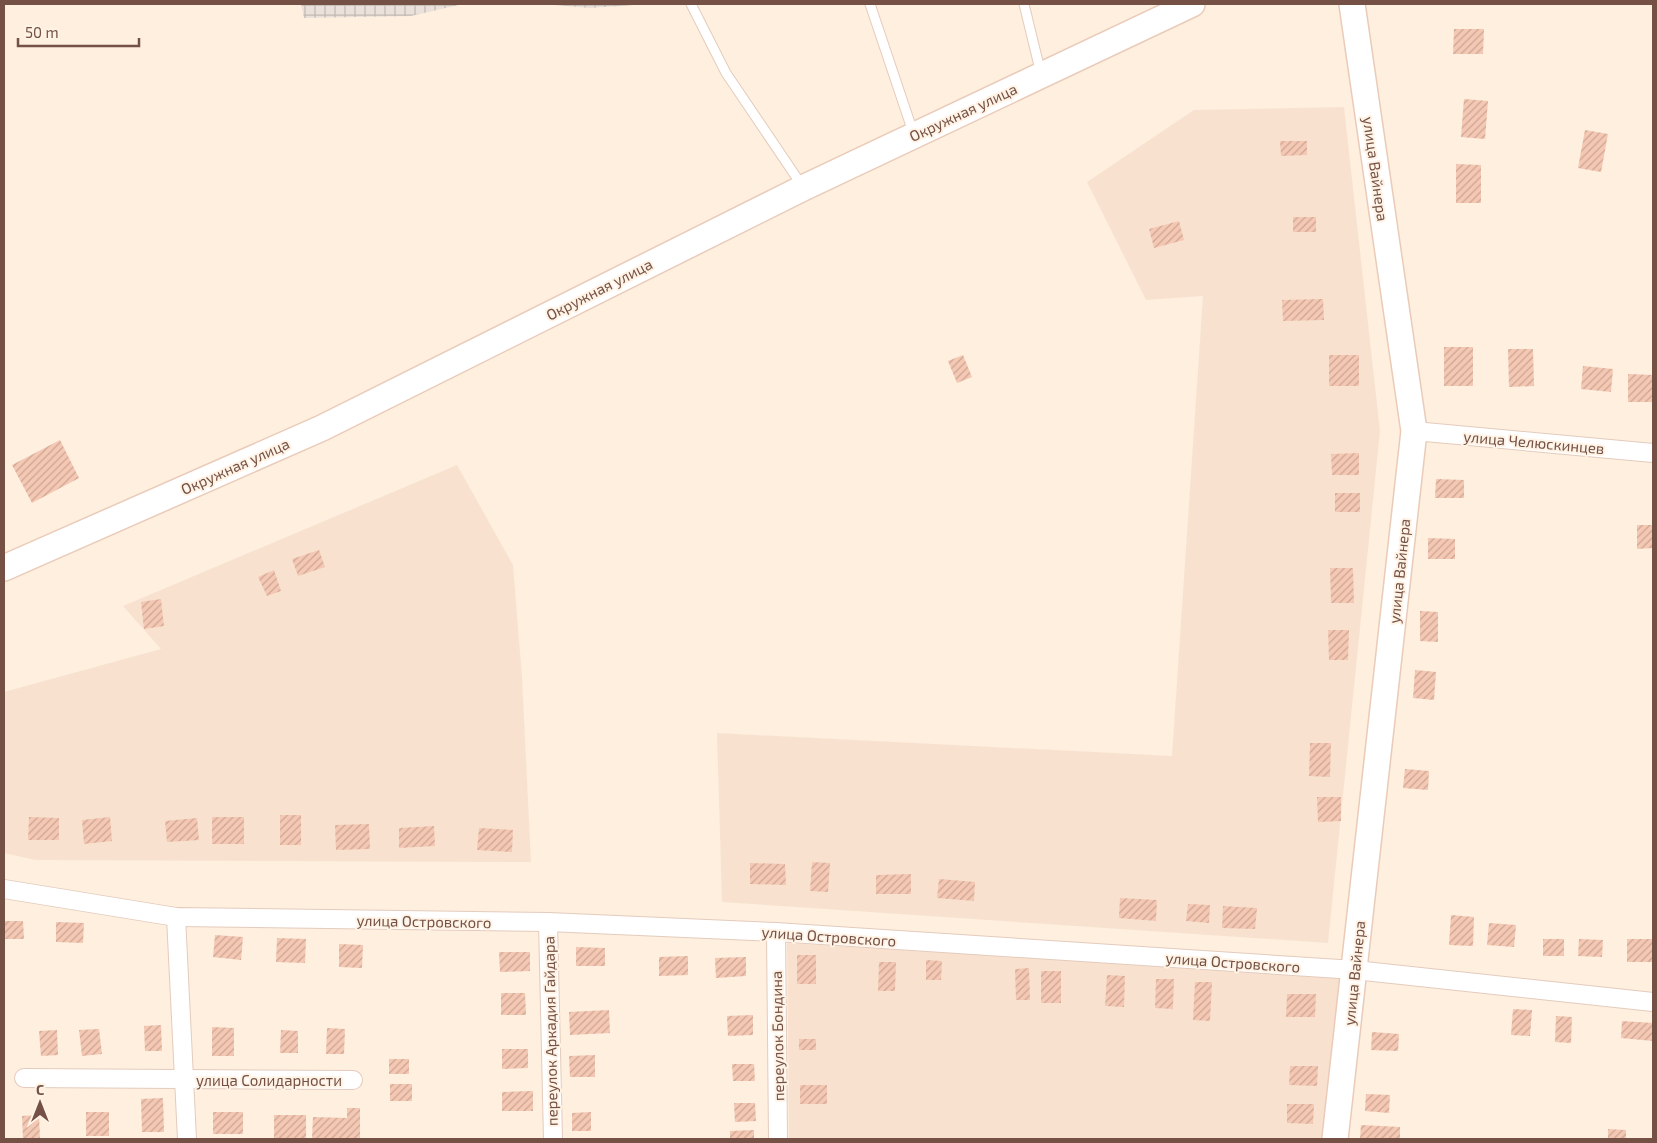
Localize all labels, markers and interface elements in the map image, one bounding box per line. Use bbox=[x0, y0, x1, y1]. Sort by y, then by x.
scale bar bbox=[18, 15, 139, 47]
text: 50 m bbox=[25, 23, 59, 41]
street label: Окружная улица bbox=[906, 79, 1020, 146]
street label: улица Вайнера bbox=[1359, 116, 1392, 223]
street label: Окружная улица bbox=[543, 254, 656, 324]
street label: улица Челюскинцев bbox=[1463, 427, 1605, 458]
street label: Окружная улица bbox=[178, 434, 292, 499]
street label: улица Вайнера bbox=[1385, 518, 1414, 624]
street label: улица Островского bbox=[356, 911, 492, 932]
street label: улица Вайнера bbox=[1340, 920, 1369, 1026]
street label: улица Островского bbox=[761, 922, 897, 951]
street label: переулок Аркадия Гайдара bbox=[539, 936, 562, 1126]
street label: улица Островского bbox=[1165, 948, 1301, 977]
street label: переулок Бондина bbox=[767, 971, 788, 1101]
street label: улица Солидарности bbox=[196, 1071, 342, 1090]
north arrow bbox=[15, 1078, 65, 1128]
text: С bbox=[36, 1081, 44, 1098]

